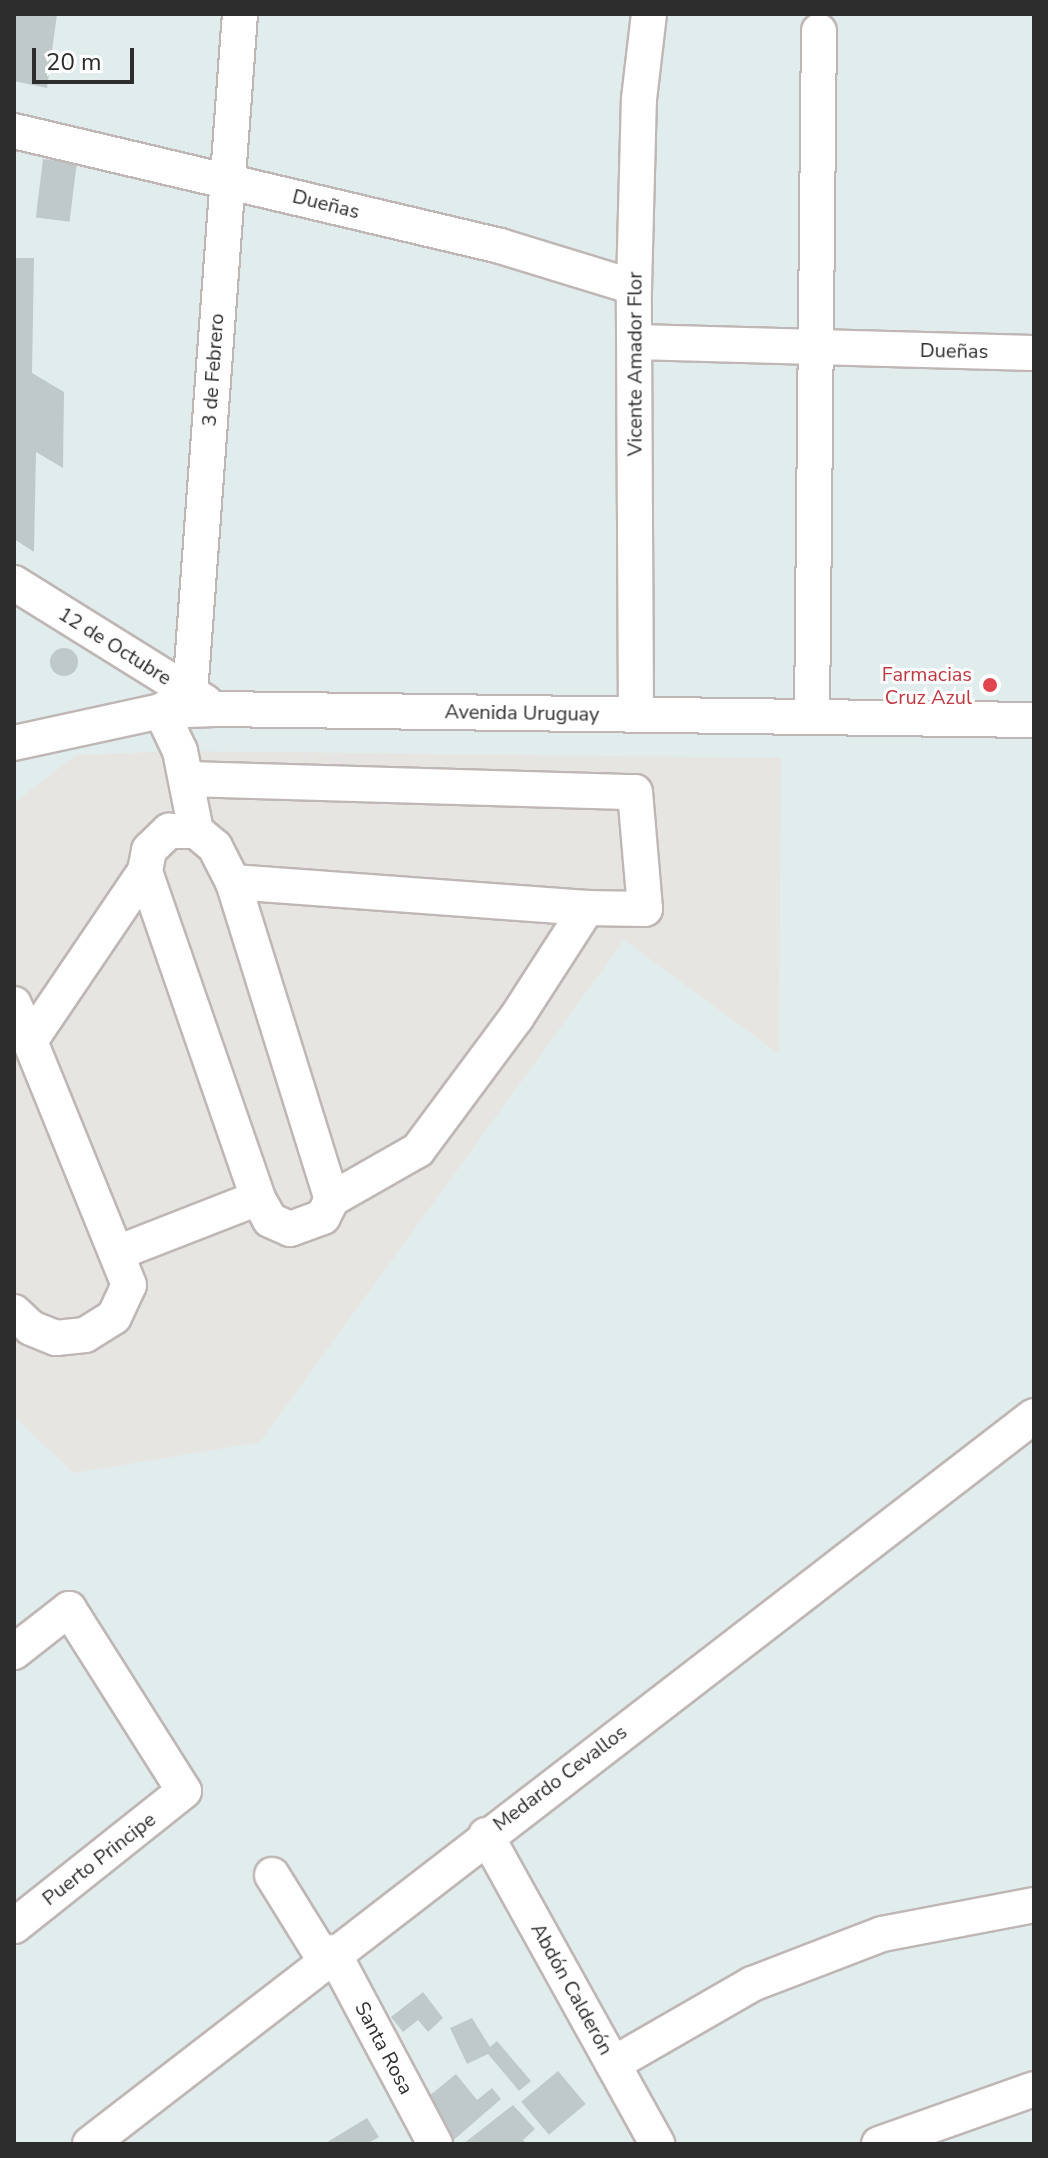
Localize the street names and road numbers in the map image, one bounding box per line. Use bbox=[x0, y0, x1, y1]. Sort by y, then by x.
street label: Dueñas bbox=[290, 184, 362, 224]
street label: Vicente Amador Flor bbox=[623, 272, 647, 456]
street label: 3 de Febrero bbox=[197, 313, 229, 427]
street label: Dueñas bbox=[920, 338, 988, 364]
street label: 12 de Octubre bbox=[54, 602, 176, 690]
street label: Avenida Uruguay bbox=[444, 700, 600, 726]
street label: Medardo Cevallos bbox=[488, 1720, 632, 1836]
street label: Puerto Principe bbox=[38, 1807, 160, 1911]
street label: Abdón Calderón bbox=[526, 1919, 618, 2059]
street label: Santa Rosa bbox=[350, 1998, 418, 2098]

